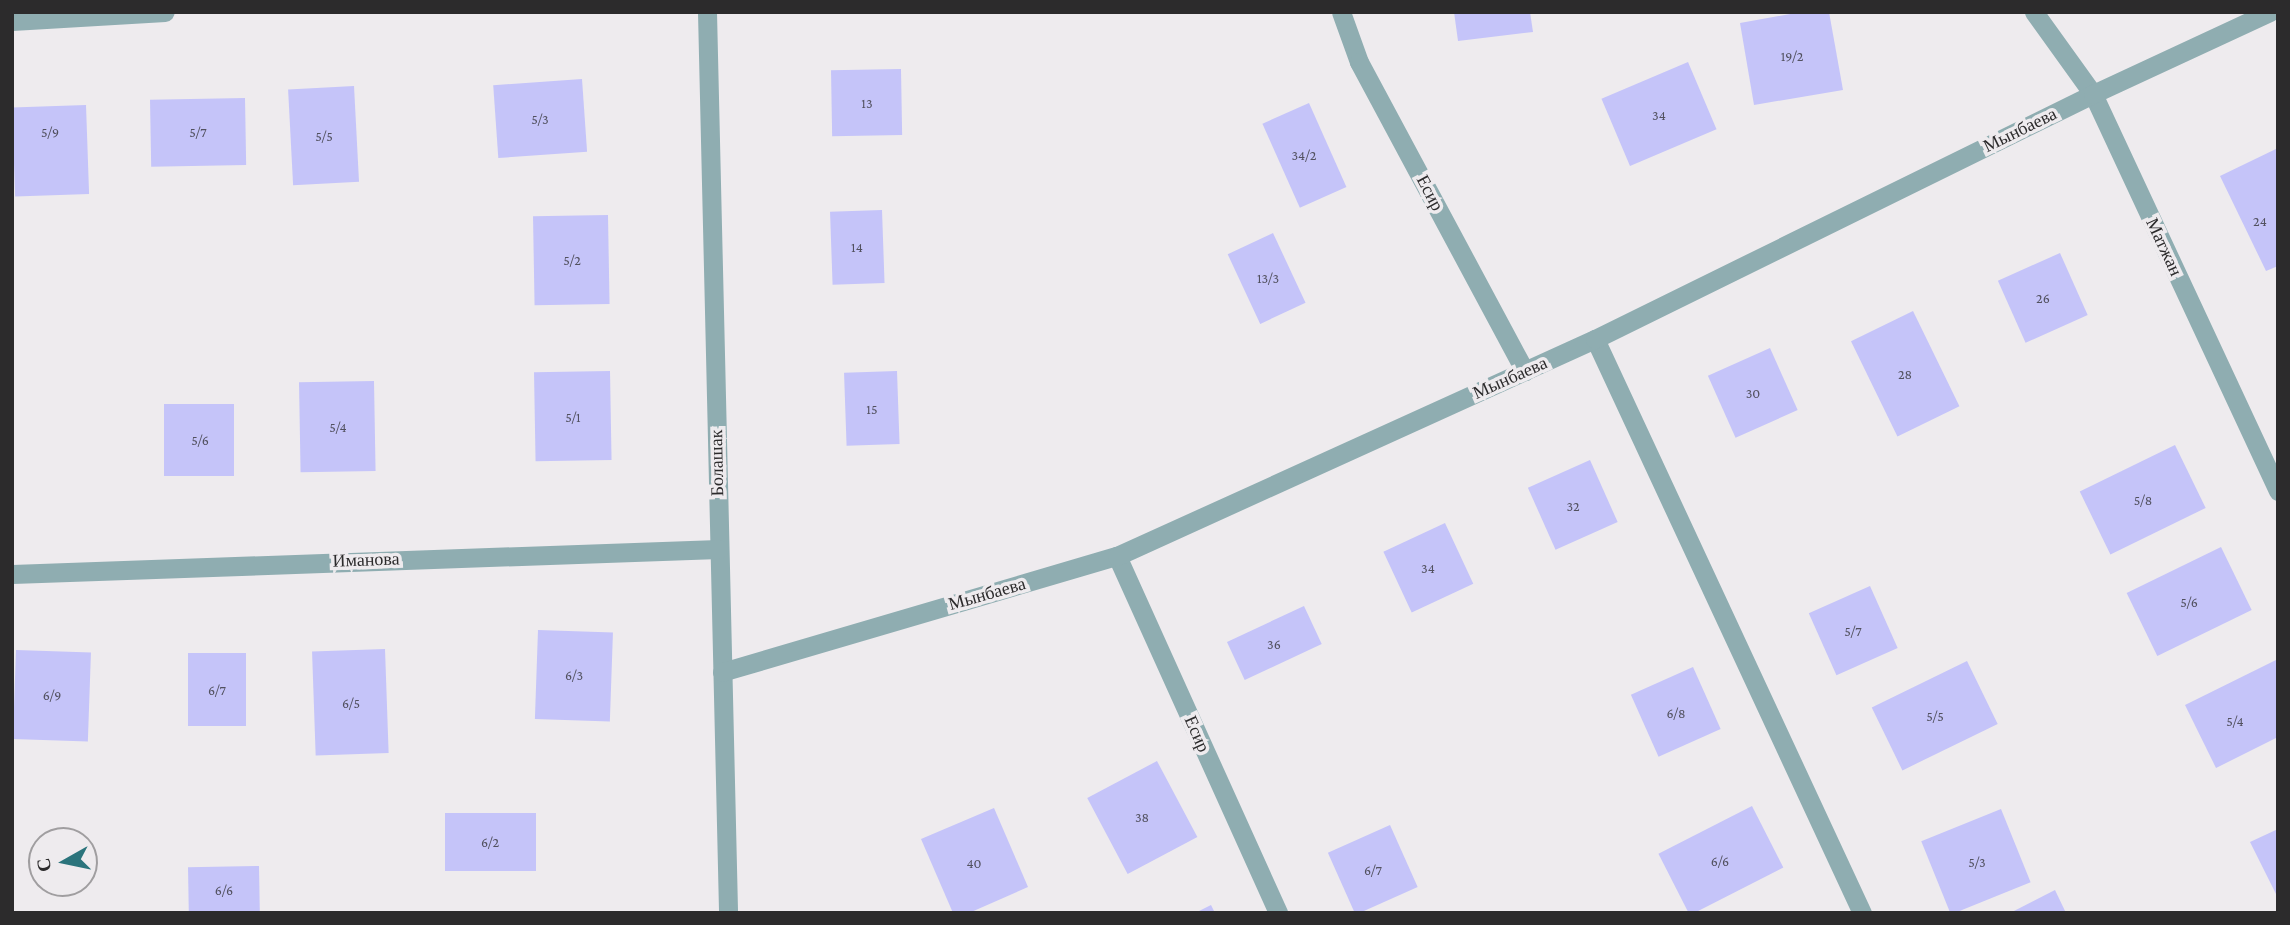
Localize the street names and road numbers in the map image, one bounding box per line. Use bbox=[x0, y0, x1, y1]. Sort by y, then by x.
street label: Мынбаева bbox=[1980, 103, 2060, 157]
street label: Есир bbox=[1412, 171, 1448, 215]
street label: Матжан bbox=[2141, 214, 2187, 280]
street label: Мынбаева bbox=[1469, 352, 1551, 404]
street label: Болашак bbox=[706, 429, 728, 497]
street label: Иманова bbox=[332, 548, 400, 572]
street label: Мынбаева bbox=[946, 573, 1028, 615]
street label: Есир bbox=[1179, 712, 1215, 756]

